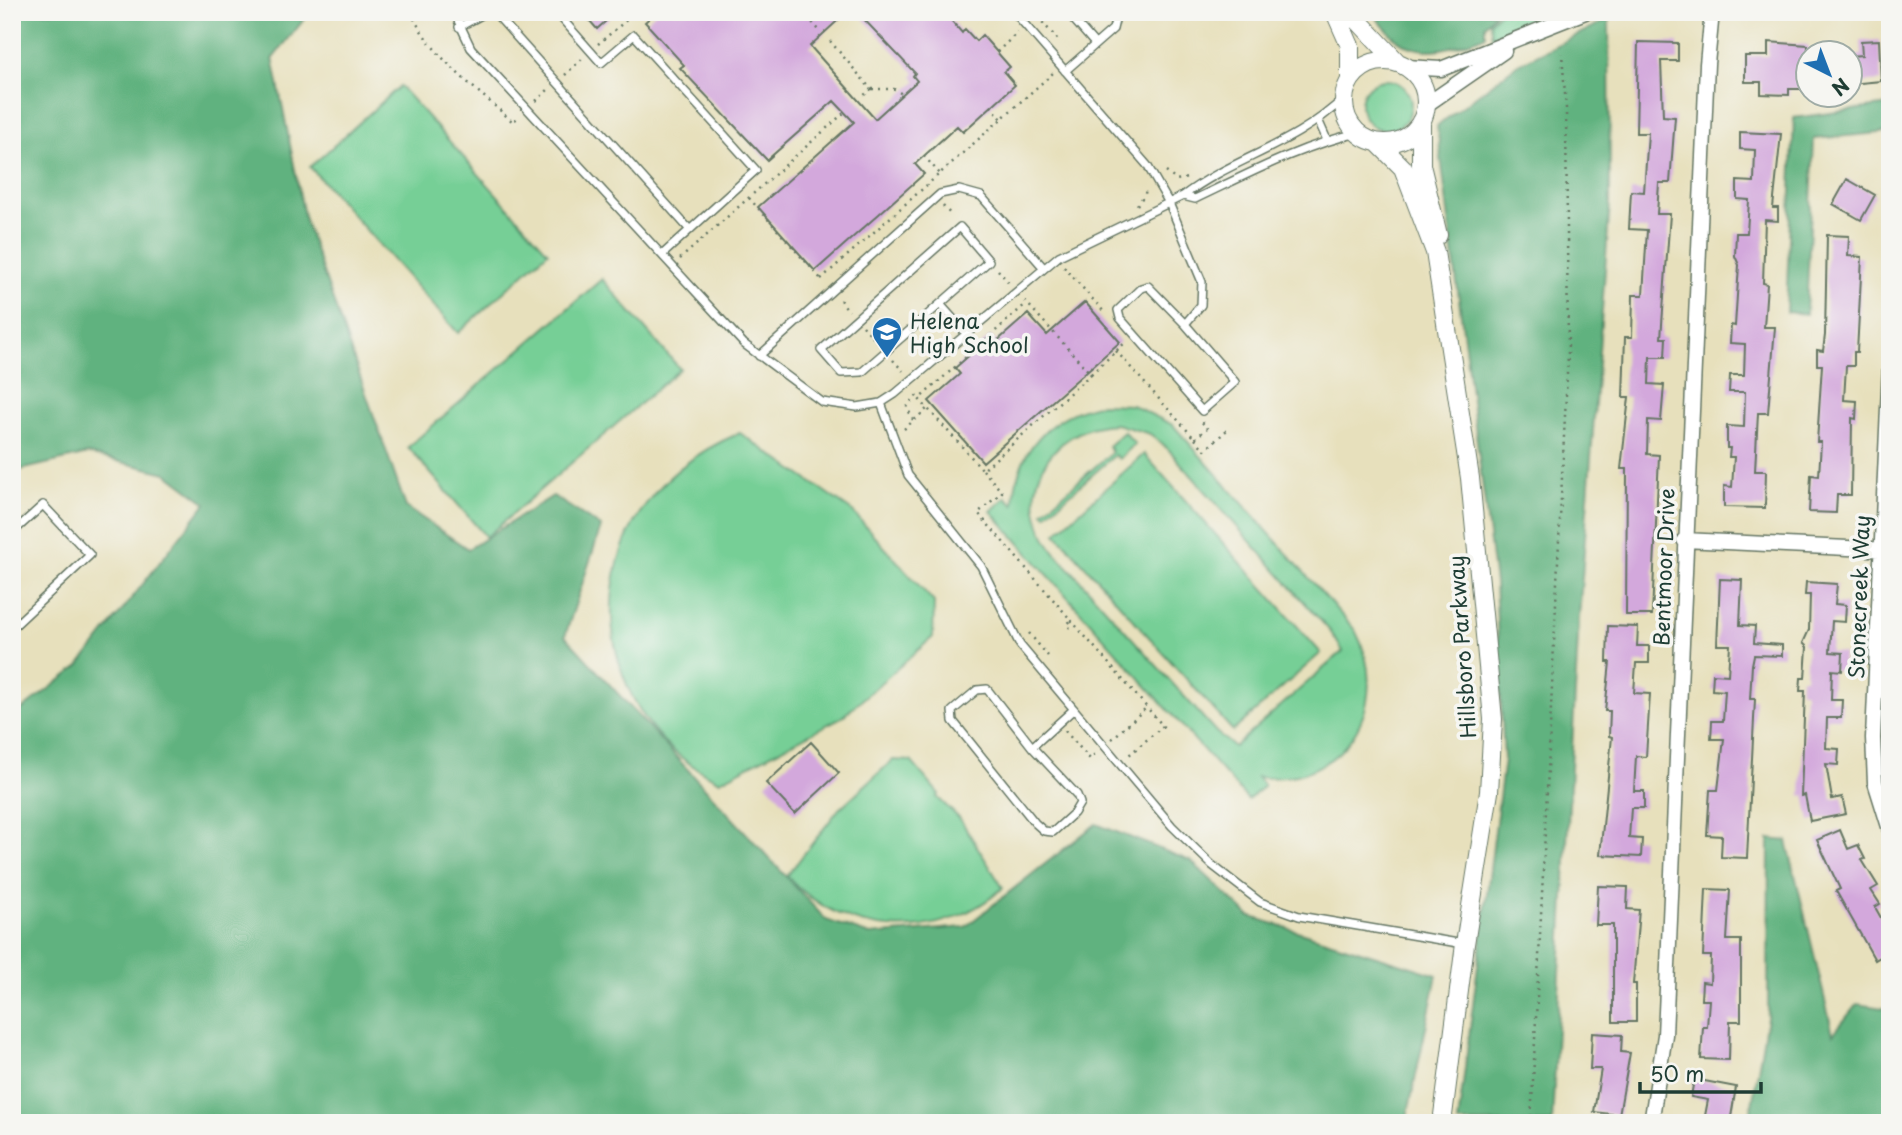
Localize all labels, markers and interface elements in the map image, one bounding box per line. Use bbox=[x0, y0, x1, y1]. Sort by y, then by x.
north arrow bbox=[1794, 38, 1864, 108]
text: N bbox=[1826, 72, 1856, 103]
place label: Helena High School bbox=[910, 304, 1029, 360]
school or university icon: Helena High School bbox=[870, 315, 904, 359]
street label: Bentmoor Drive bbox=[1644, 487, 1682, 647]
street label: Stonecreek Way bbox=[1839, 514, 1877, 680]
street label: Hillsboro Parkway bbox=[1439, 555, 1483, 739]
scale bar bbox=[1640, 1051, 1760, 1095]
text: 50 m bbox=[1650, 1057, 1704, 1089]

